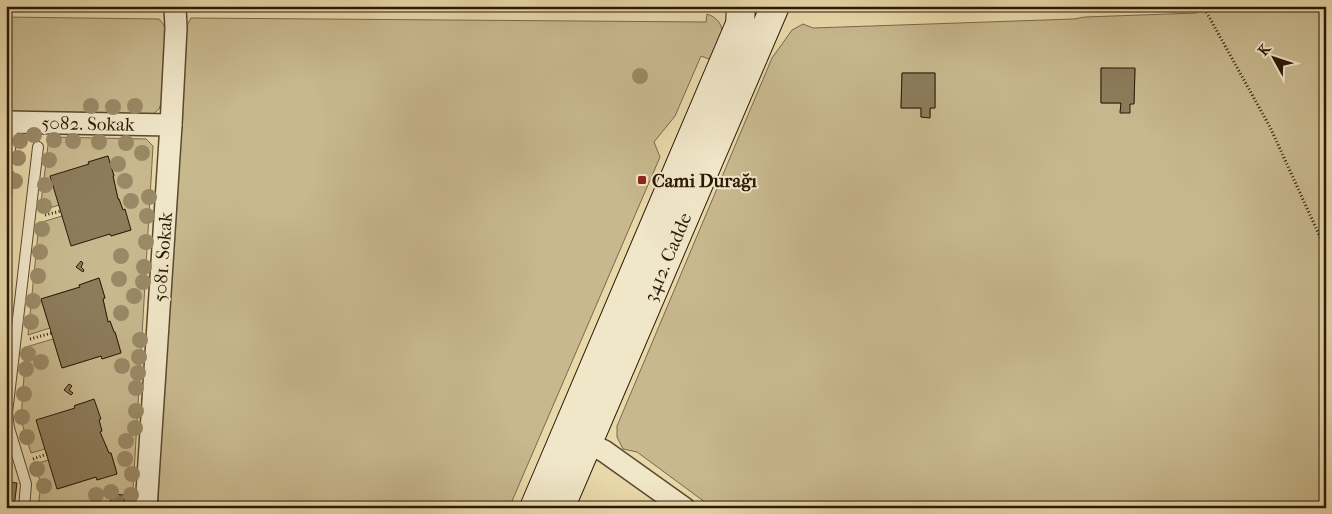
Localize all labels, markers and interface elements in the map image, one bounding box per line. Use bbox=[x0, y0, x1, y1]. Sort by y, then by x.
north arrow bbox=[1250, 32, 1300, 82]
text: K bbox=[1255, 40, 1275, 59]
street label: 5082. Sokak bbox=[41, 112, 135, 136]
place label: Cami Durağı bbox=[652, 170, 757, 192]
marker: Cami Durağı bbox=[636, 174, 648, 186]
street label: 3412. Cadde bbox=[639, 209, 697, 305]
street label: 5081. Sokak bbox=[149, 211, 177, 303]

